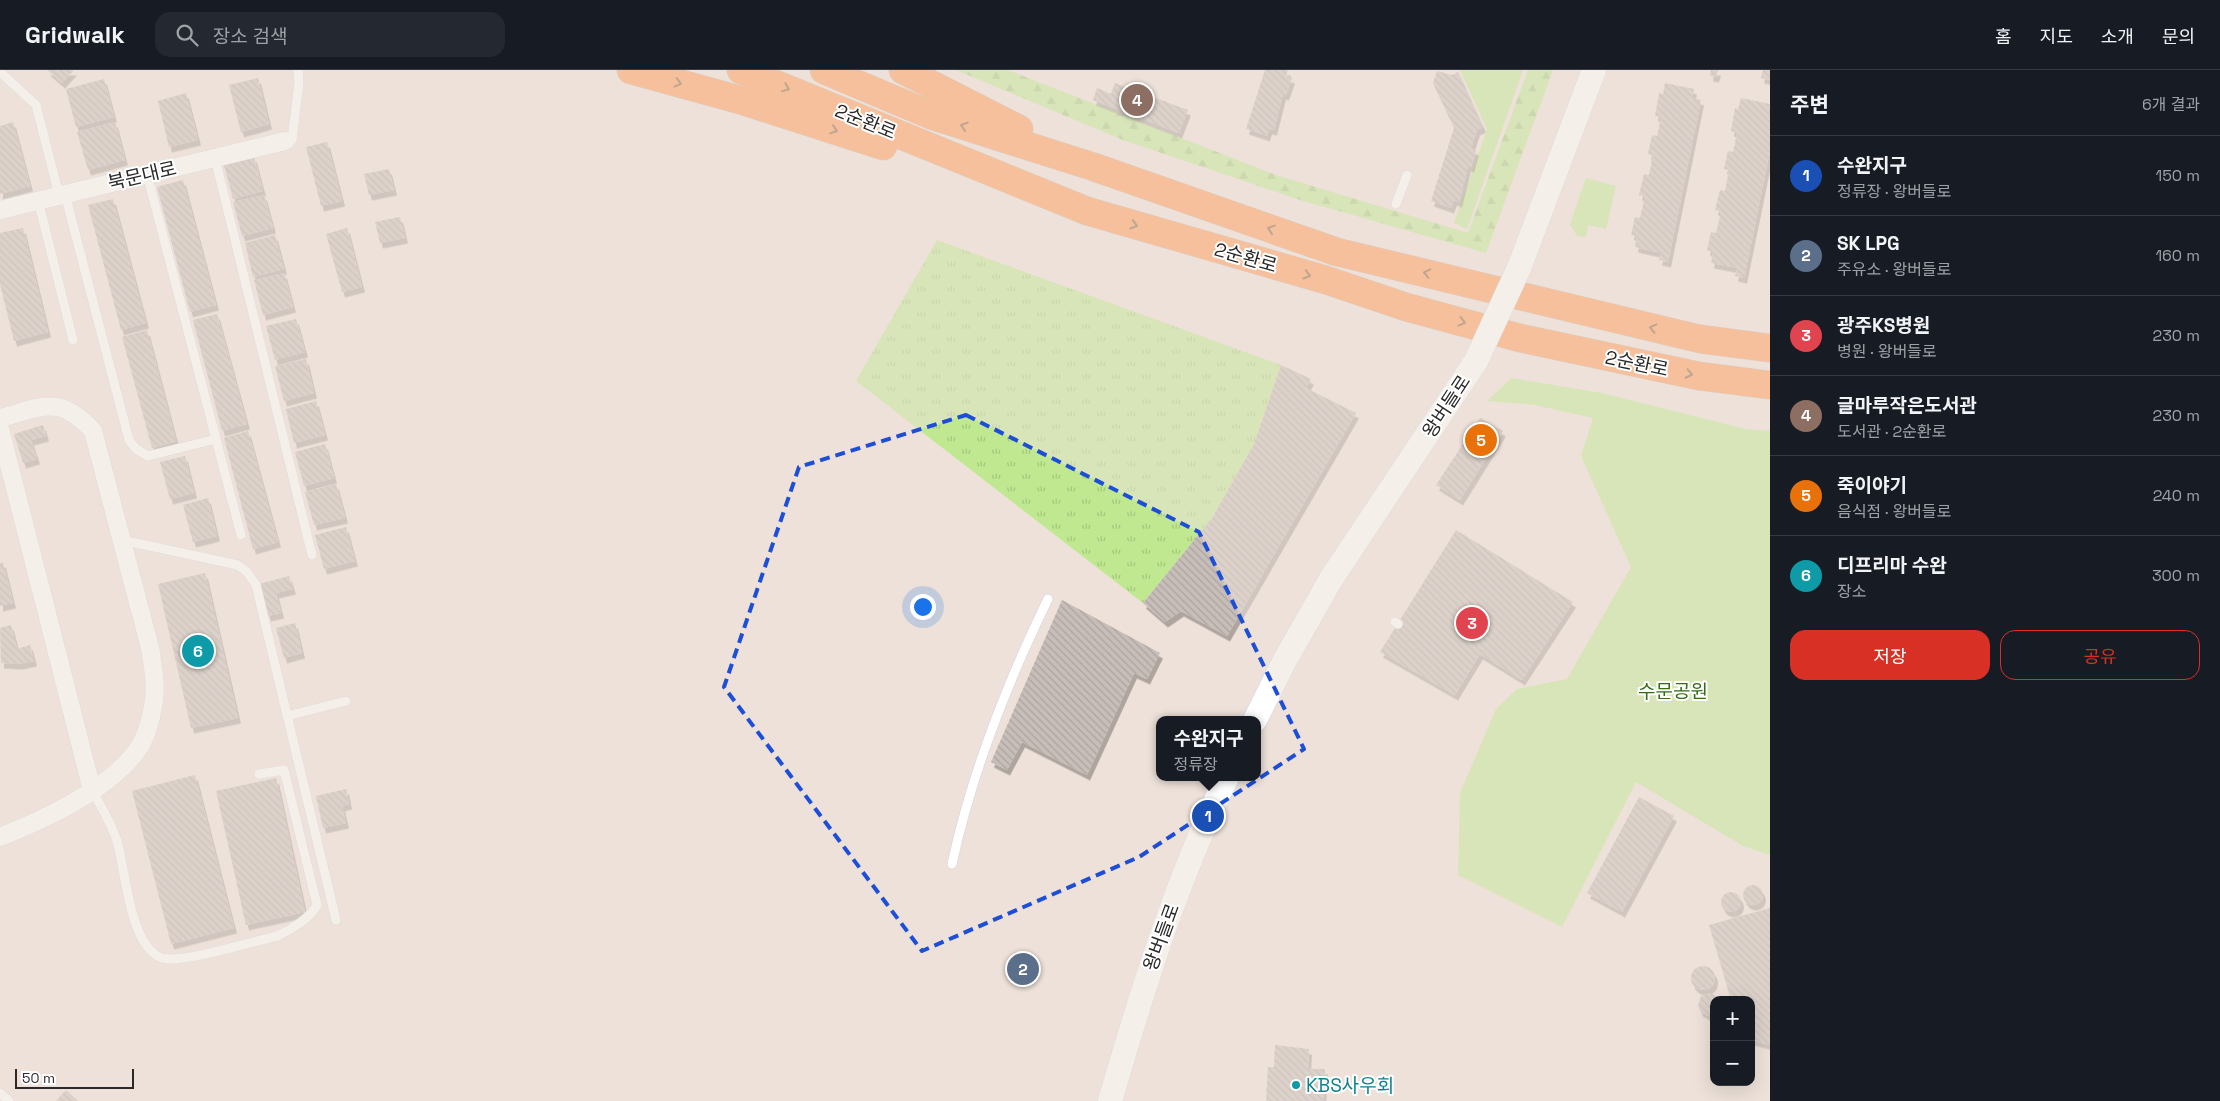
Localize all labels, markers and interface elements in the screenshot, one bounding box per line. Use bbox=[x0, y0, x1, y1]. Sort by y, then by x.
search box bbox=[155, 12, 505, 57]
text: Gridwalk bbox=[25, 19, 125, 50]
icon: search bbox=[173, 21, 201, 49]
text: 장소 검색 bbox=[213, 24, 288, 49]
text: 홈 bbox=[1995, 25, 2012, 48]
text: 지도 bbox=[2040, 25, 2073, 48]
text: 소개 bbox=[2101, 25, 2134, 48]
text: 문의 bbox=[2162, 25, 2195, 48]
one-way arrow bbox=[674, 78, 682, 88]
pin: 4 bbox=[1121, 81, 1153, 119]
one-way arrow bbox=[781, 82, 790, 93]
text: 주변 bbox=[1790, 91, 1829, 118]
text: 6개 결과 bbox=[2142, 94, 2200, 115]
street label: 2순환로 bbox=[832, 98, 900, 145]
one-way arrow bbox=[960, 121, 968, 131]
one-way arrow bbox=[829, 124, 838, 134]
text: 수완지구 bbox=[1837, 153, 1907, 178]
street label: 북문대로 bbox=[105, 155, 179, 196]
text: 1 bbox=[1802, 165, 1810, 186]
text: 150 m bbox=[2156, 165, 2200, 186]
text: 정류장 · 왕버들로 bbox=[1837, 181, 1951, 202]
one-way arrow bbox=[1129, 219, 1137, 229]
one-way arrow bbox=[1267, 225, 1276, 235]
text: SK LPG bbox=[1837, 231, 1900, 256]
street label: 2순환로 bbox=[1212, 237, 1280, 278]
text: 2 bbox=[1801, 245, 1811, 266]
text: 160 m bbox=[2155, 245, 2200, 266]
text: 주유소 · 왕버들로 bbox=[1837, 259, 1951, 280]
one-way arrow bbox=[1423, 268, 1432, 279]
one-way arrow bbox=[1302, 269, 1310, 279]
text: 광주KS병원 bbox=[1837, 313, 1930, 338]
one-way arrow bbox=[1458, 316, 1467, 327]
one-way arrow bbox=[1650, 323, 1658, 333]
text: 3 bbox=[1801, 325, 1811, 346]
text: 230 m bbox=[2153, 325, 2200, 346]
text: 병원 · 왕버들로 bbox=[1837, 341, 1937, 362]
street label: 2순환로 bbox=[1603, 345, 1671, 382]
one-way arrow bbox=[1684, 368, 1693, 379]
street label: 왕버들로 bbox=[1417, 370, 1476, 442]
text: 글마루작은도서관 bbox=[1837, 393, 1977, 418]
text: 4 bbox=[1801, 405, 1811, 426]
text: 230 m bbox=[2153, 405, 2200, 426]
pin: 5 bbox=[1465, 421, 1497, 459]
text: 도서관 · 2순환로 bbox=[1837, 421, 1946, 442]
text: 죽이야기 bbox=[1837, 473, 1907, 498]
text: 5 bbox=[1801, 485, 1811, 506]
text: 240 m bbox=[2153, 485, 2200, 506]
text: 음식점 · 왕버들로 bbox=[1837, 501, 1951, 522]
text: 디프리마 수완 bbox=[1837, 553, 1947, 578]
text: 6 bbox=[1801, 565, 1811, 586]
text: 300 m bbox=[2152, 565, 2200, 586]
text: 장소 bbox=[1837, 581, 1866, 602]
your location bbox=[910, 594, 936, 620]
pin: 3 bbox=[1456, 604, 1488, 642]
button: 저장 bbox=[1790, 630, 1990, 680]
button: 공유 bbox=[2000, 630, 2200, 680]
pin: 6 bbox=[182, 632, 214, 670]
park label: 수문공원 bbox=[1638, 679, 1708, 704]
popup bbox=[1156, 716, 1261, 781]
text: 수완지구 bbox=[1174, 726, 1243, 751]
text: 정류장 bbox=[1174, 754, 1218, 775]
pin: 1 bbox=[1192, 797, 1224, 835]
street label: 왕버들로 bbox=[1138, 900, 1185, 974]
pin: 2 bbox=[1007, 950, 1039, 988]
map controls bbox=[1710, 996, 1755, 1086]
button: + bbox=[1710, 996, 1755, 1041]
button: − bbox=[1710, 1041, 1755, 1086]
scale bar bbox=[15, 1066, 134, 1089]
text: 50 m bbox=[22, 1069, 55, 1087]
place label: KBS사우회 bbox=[1306, 1073, 1394, 1098]
marker: KBS사우회 bbox=[1290, 1079, 1302, 1091]

